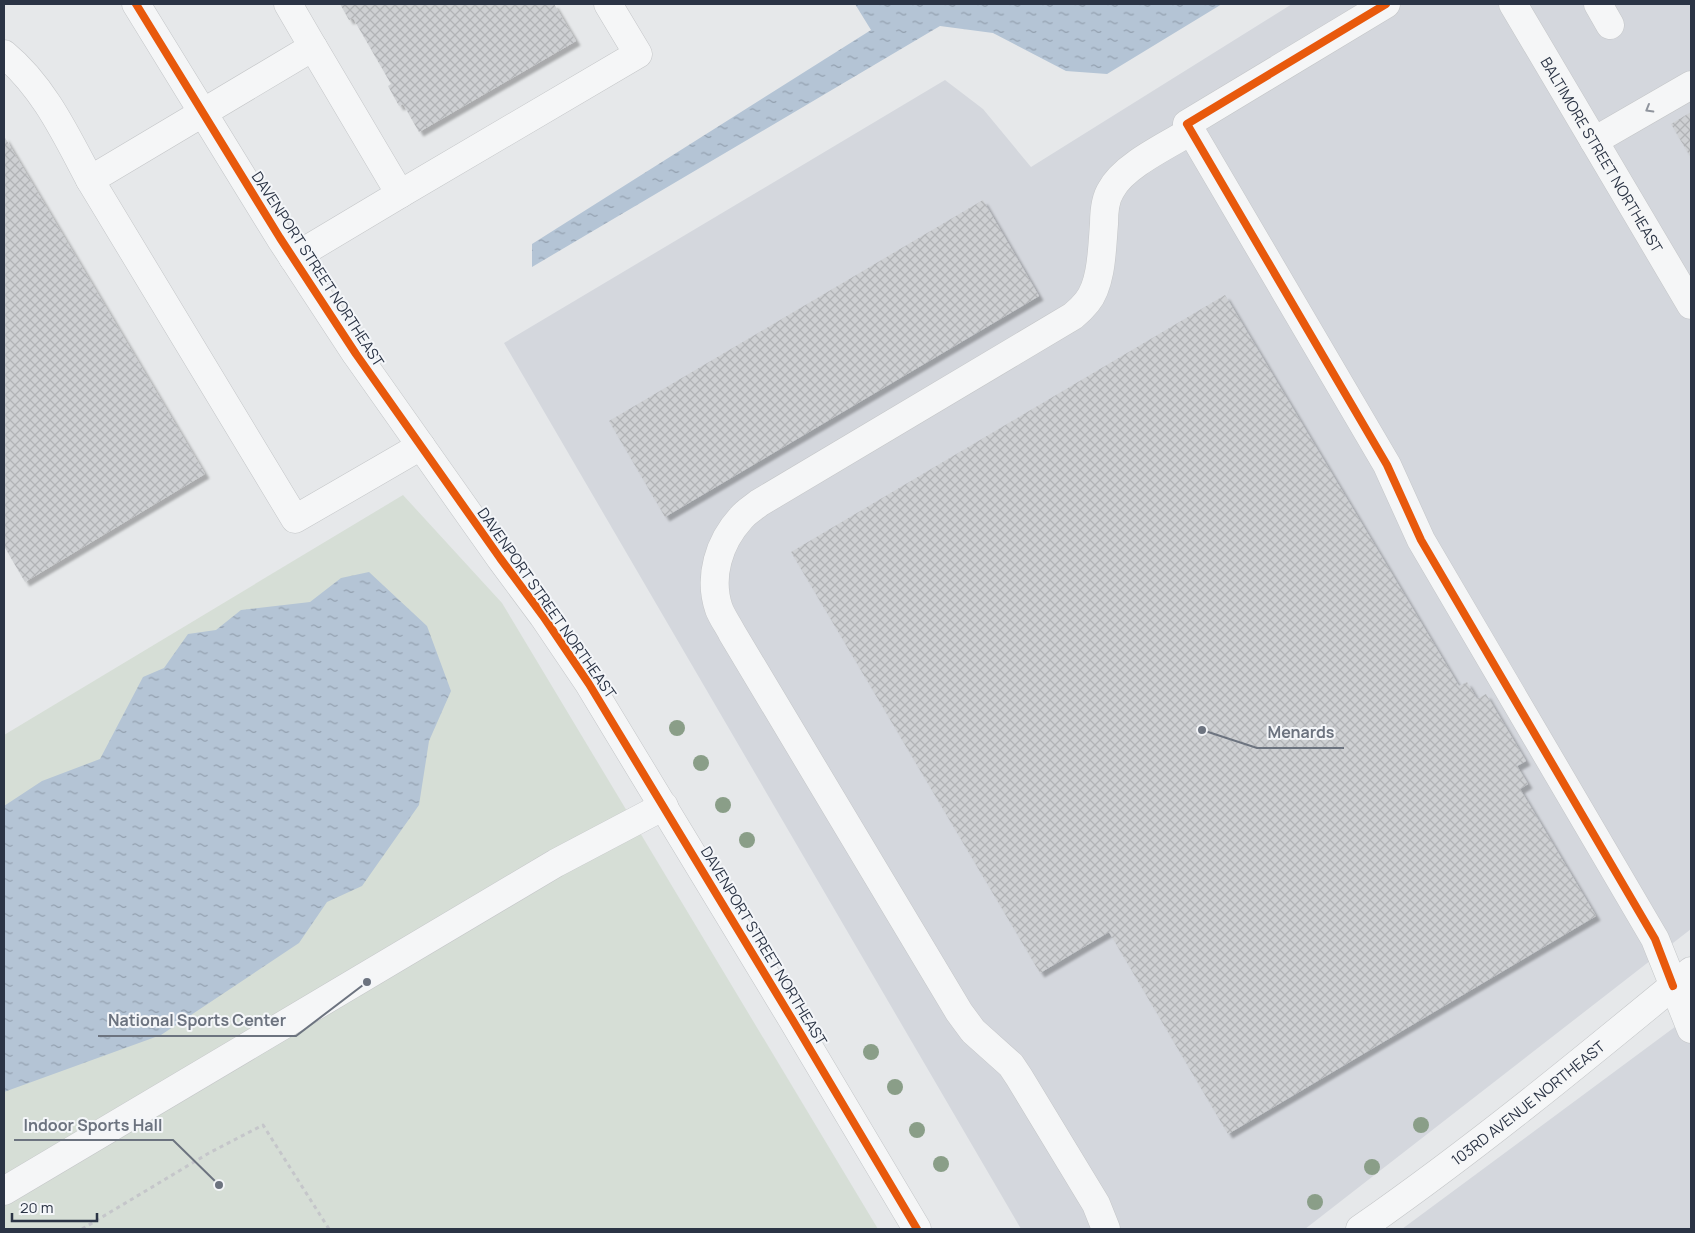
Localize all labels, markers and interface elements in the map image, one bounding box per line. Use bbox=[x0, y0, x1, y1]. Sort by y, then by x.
street label: BALTIMORE STREET NORTHEAST bbox=[1536, 53, 1668, 256]
one-way arrow bbox=[1646, 103, 1655, 113]
street label: DAVENPORT STREET NORTHEAST bbox=[247, 167, 389, 371]
street label: DAVENPORT STREET NORTHEAST bbox=[473, 503, 621, 703]
callout: Menards bbox=[1257, 717, 1344, 748]
text: Menards bbox=[1267, 721, 1335, 743]
street label: DAVENPORT STREET NORTHEAST bbox=[696, 842, 832, 1050]
callout: National Sports Center bbox=[98, 1005, 296, 1036]
text: National Sports Center bbox=[108, 1009, 286, 1031]
street label: 103RD AVENUE NORTHEAST bbox=[1447, 1036, 1609, 1170]
callout: Indoor Sports Hall bbox=[14, 1109, 173, 1140]
text: Indoor Sports Hall bbox=[24, 1114, 162, 1136]
scale bar bbox=[12, 1190, 98, 1222]
text: 20 m bbox=[20, 1197, 53, 1218]

